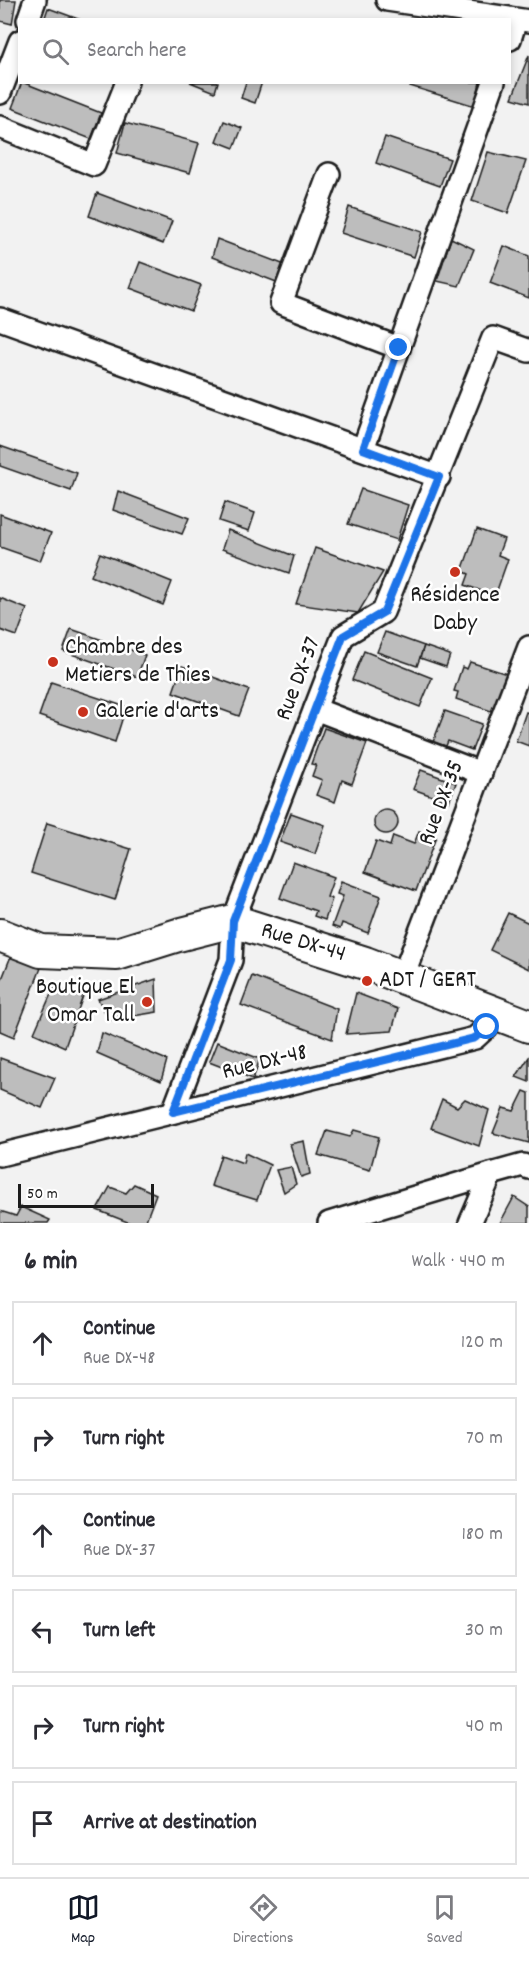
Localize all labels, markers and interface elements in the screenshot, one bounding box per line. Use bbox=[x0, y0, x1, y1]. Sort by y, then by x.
search box bbox=[18, 18, 511, 84]
icon: search bbox=[39, 35, 72, 68]
text: Search here bbox=[87, 36, 186, 67]
route end bbox=[385, 334, 411, 360]
marker: Résidence Daby bbox=[448, 565, 462, 579]
place label: Résidence Daby bbox=[410, 579, 500, 641]
place label: Chambre des Metiers de Thies bbox=[65, 631, 211, 693]
street label: Rue DX-37 bbox=[268, 632, 330, 726]
marker: Chambre des Metiers de Thies bbox=[46, 655, 60, 669]
place label: Galerie d'arts bbox=[95, 695, 219, 729]
marker: Galerie d'arts bbox=[76, 705, 90, 719]
street label: Rue DX-35 bbox=[410, 755, 474, 851]
street label: Rue DX-44 bbox=[256, 914, 350, 972]
place label: ADT / GERT bbox=[379, 964, 477, 998]
place label: Boutique El Omar Tall bbox=[36, 971, 135, 1033]
marker: ADT / GERT bbox=[360, 974, 374, 988]
marker: Boutique El Omar Tall bbox=[140, 995, 154, 1009]
route start bbox=[473, 1013, 499, 1039]
street label: Rue DX-48 bbox=[219, 1036, 311, 1090]
scale bar bbox=[18, 1181, 154, 1208]
text: 50 m bbox=[27, 1183, 58, 1206]
text: 6 min bbox=[24, 1244, 77, 1281]
text: Walk · 440 m bbox=[412, 1248, 505, 1276]
text: Continue bbox=[83, 1314, 155, 1345]
icon: ahead bbox=[26, 1327, 59, 1360]
text: 120 m bbox=[461, 1329, 503, 1357]
text: Rue DX-48 bbox=[83, 1345, 155, 1373]
icon: right bbox=[26, 1423, 59, 1456]
text: Turn right bbox=[83, 1424, 165, 1455]
text: 70 m bbox=[466, 1425, 503, 1453]
text: Continue bbox=[83, 1506, 155, 1537]
icon: ahead bbox=[26, 1519, 59, 1552]
text: 180 m bbox=[461, 1521, 503, 1549]
text: Rue DX-37 bbox=[83, 1537, 156, 1565]
icon: left bbox=[26, 1615, 59, 1648]
text: Turn left bbox=[83, 1616, 155, 1647]
text: 30 m bbox=[465, 1617, 503, 1645]
icon: right bbox=[26, 1711, 59, 1744]
text: Turn right bbox=[83, 1712, 165, 1743]
text: 40 m bbox=[465, 1713, 503, 1741]
icon: arrive bbox=[26, 1807, 59, 1840]
text: Arrive at destination bbox=[83, 1808, 257, 1839]
tab: Map bbox=[67, 1891, 100, 1950]
tab: Directions bbox=[233, 1891, 293, 1950]
tab: Saved bbox=[427, 1891, 462, 1950]

